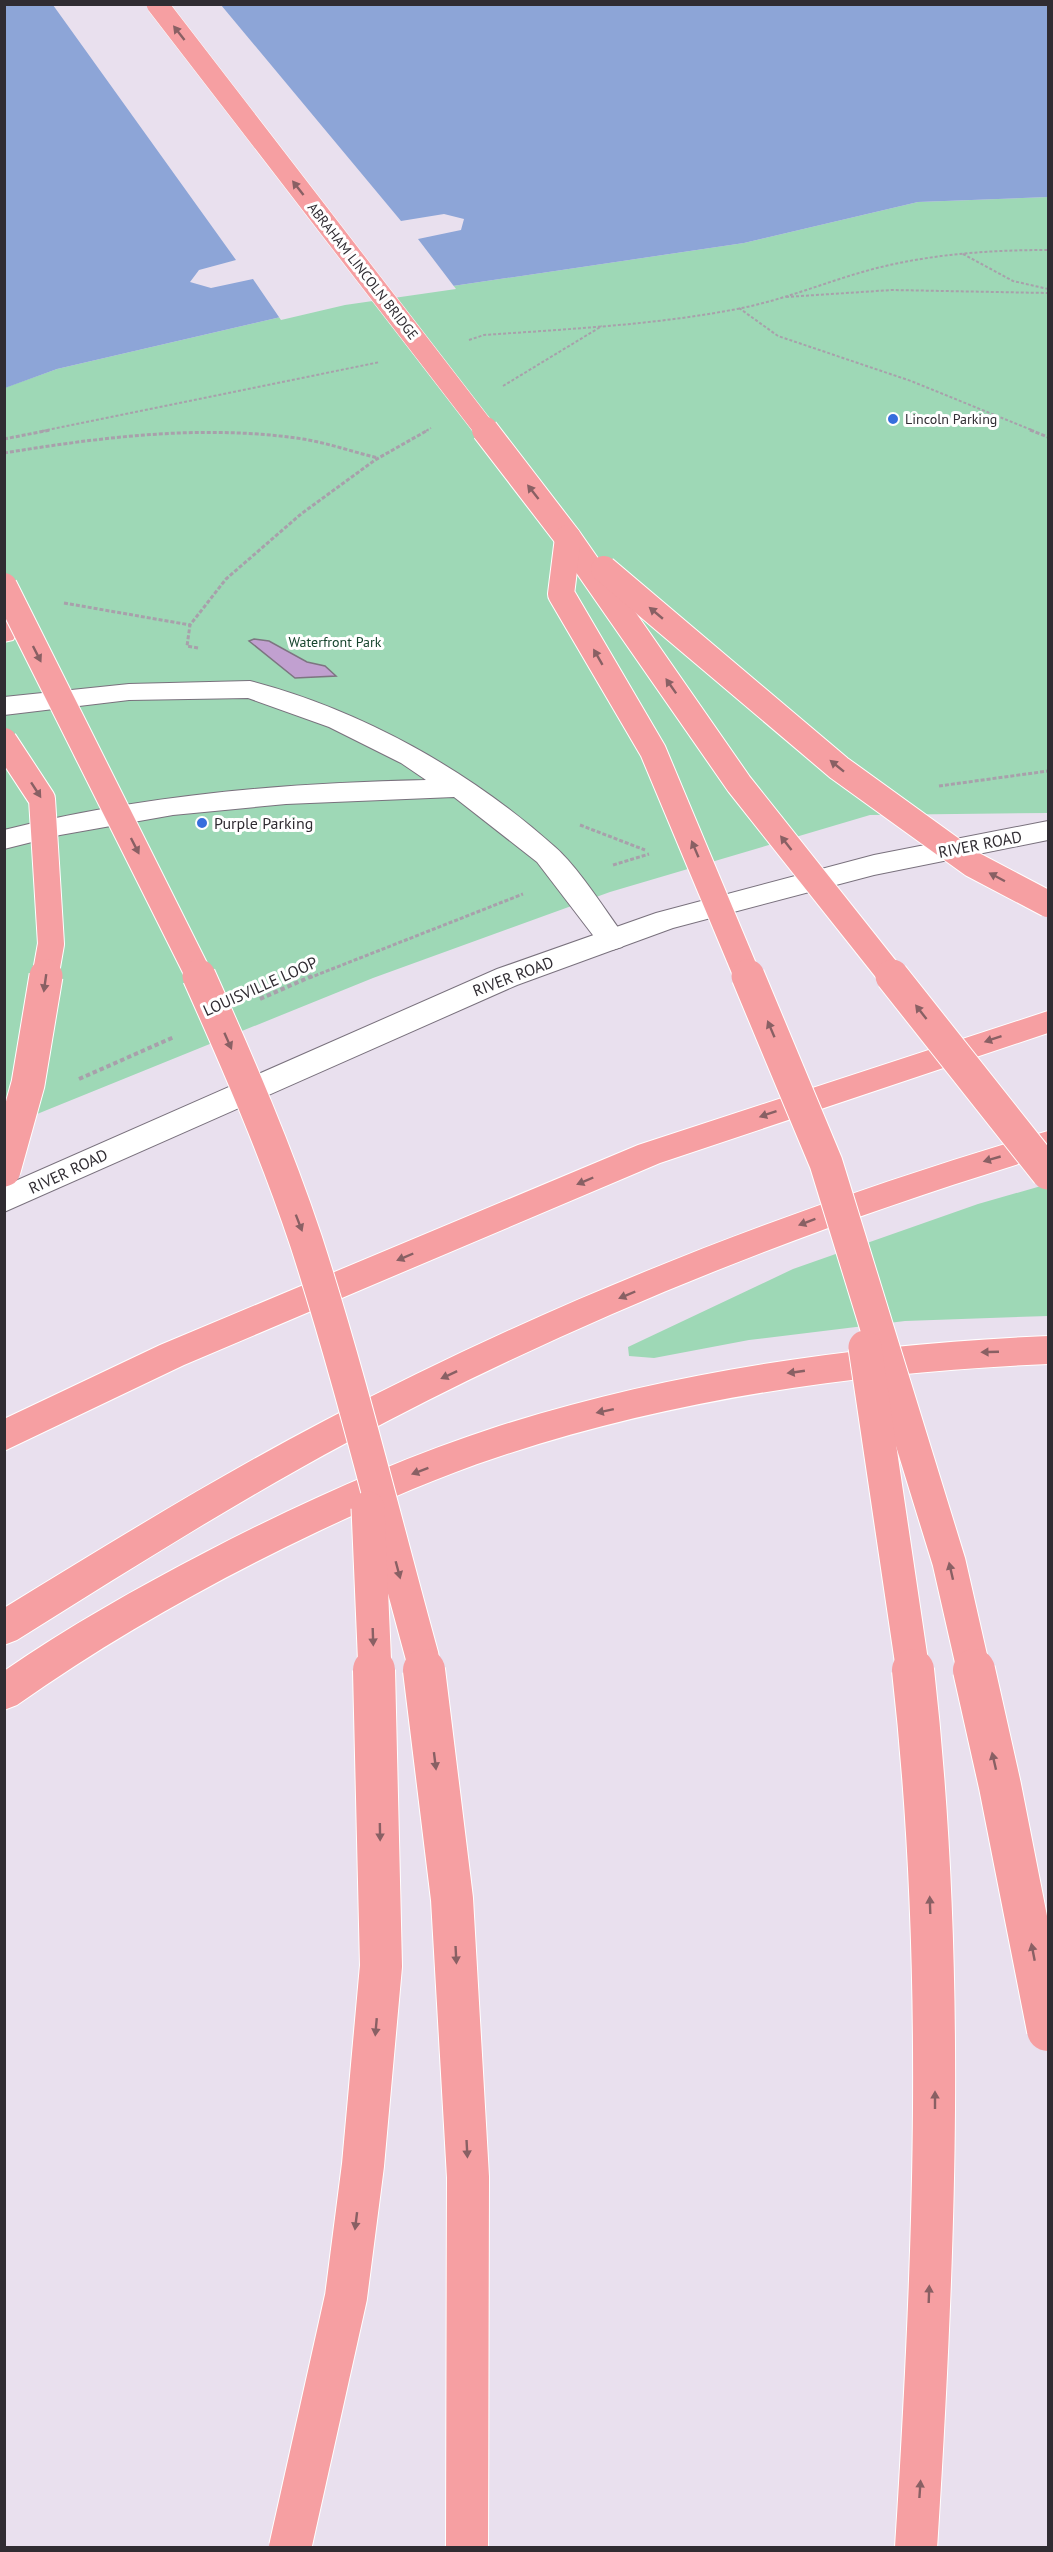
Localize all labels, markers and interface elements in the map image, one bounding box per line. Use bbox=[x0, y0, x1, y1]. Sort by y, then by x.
one-way arrow bbox=[174, 26, 186, 41]
one-way arrow bbox=[292, 180, 305, 196]
street label: ABRAHAM LINCOLN BRIDGE bbox=[304, 199, 422, 343]
place label: Lincoln Parking bbox=[905, 410, 997, 428]
marker: Lincoln Parking bbox=[886, 412, 900, 426]
one-way arrow bbox=[526, 484, 539, 500]
one-way arrow bbox=[648, 606, 664, 619]
park label: Waterfront Park bbox=[288, 633, 382, 651]
one-way arrow bbox=[32, 645, 42, 662]
one-way arrow bbox=[592, 649, 603, 665]
one-way arrow bbox=[665, 679, 677, 695]
one-way arrow bbox=[829, 760, 844, 772]
one-way arrow bbox=[31, 782, 42, 799]
place label: Purple Parking bbox=[214, 813, 313, 833]
marker: Purple Parking bbox=[195, 816, 209, 830]
street label: RIVER ROAD bbox=[936, 826, 1024, 862]
one-way arrow bbox=[780, 835, 793, 851]
one-way arrow bbox=[130, 838, 140, 855]
one-way arrow bbox=[690, 840, 699, 858]
one-way arrow bbox=[988, 872, 1005, 882]
street label: RIVER ROAD bbox=[470, 951, 556, 1001]
street label: LOUISVILLE LOOP bbox=[200, 952, 320, 1020]
one-way arrow bbox=[41, 974, 50, 993]
one-way arrow bbox=[915, 1005, 927, 1020]
one-way arrow bbox=[766, 1019, 776, 1037]
one-way arrow bbox=[224, 1032, 233, 1050]
one-way arrow bbox=[983, 1034, 1001, 1044]
one-way arrow bbox=[759, 1110, 777, 1119]
street label: RIVER ROAD bbox=[25, 1144, 111, 1198]
one-way arrow bbox=[983, 1155, 1001, 1164]
one-way arrow bbox=[575, 1176, 593, 1186]
one-way arrow bbox=[294, 1214, 304, 1232]
one-way arrow bbox=[798, 1217, 816, 1227]
one-way arrow bbox=[396, 1252, 414, 1262]
one-way arrow bbox=[618, 1291, 636, 1300]
one-way arrow bbox=[981, 1347, 1000, 1357]
one-way arrow bbox=[787, 1368, 806, 1377]
one-way arrow bbox=[441, 1371, 458, 1380]
one-way arrow bbox=[595, 1407, 614, 1416]
one-way arrow bbox=[411, 1467, 429, 1476]
one-way arrow bbox=[394, 1561, 404, 1579]
one-way arrow bbox=[946, 1561, 956, 1580]
one-way arrow bbox=[369, 1628, 378, 1647]
one-way arrow bbox=[431, 1751, 440, 1770]
one-way arrow bbox=[989, 1752, 999, 1770]
one-way arrow bbox=[375, 1822, 385, 1841]
one-way arrow bbox=[925, 1895, 935, 1914]
one-way arrow bbox=[1028, 1942, 1037, 1961]
one-way arrow bbox=[451, 1945, 460, 1964]
one-way arrow bbox=[371, 2017, 381, 2036]
one-way arrow bbox=[930, 2090, 940, 2109]
one-way arrow bbox=[462, 2140, 471, 2159]
one-way arrow bbox=[351, 2211, 361, 2230]
one-way arrow bbox=[924, 2285, 934, 2304]
one-way arrow bbox=[915, 2480, 924, 2499]

